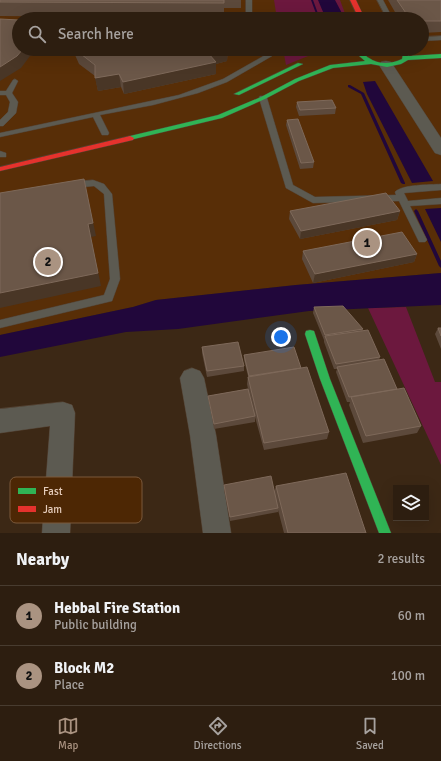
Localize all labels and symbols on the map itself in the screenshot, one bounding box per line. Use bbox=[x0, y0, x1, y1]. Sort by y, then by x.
pin: 1 bbox=[354, 228, 380, 258]
pin: 2 bbox=[35, 247, 61, 277]
your location bbox=[271, 327, 291, 347]
legend bbox=[10, 477, 142, 523]
text: Fast bbox=[43, 485, 63, 498]
text: Jam bbox=[43, 503, 62, 516]

